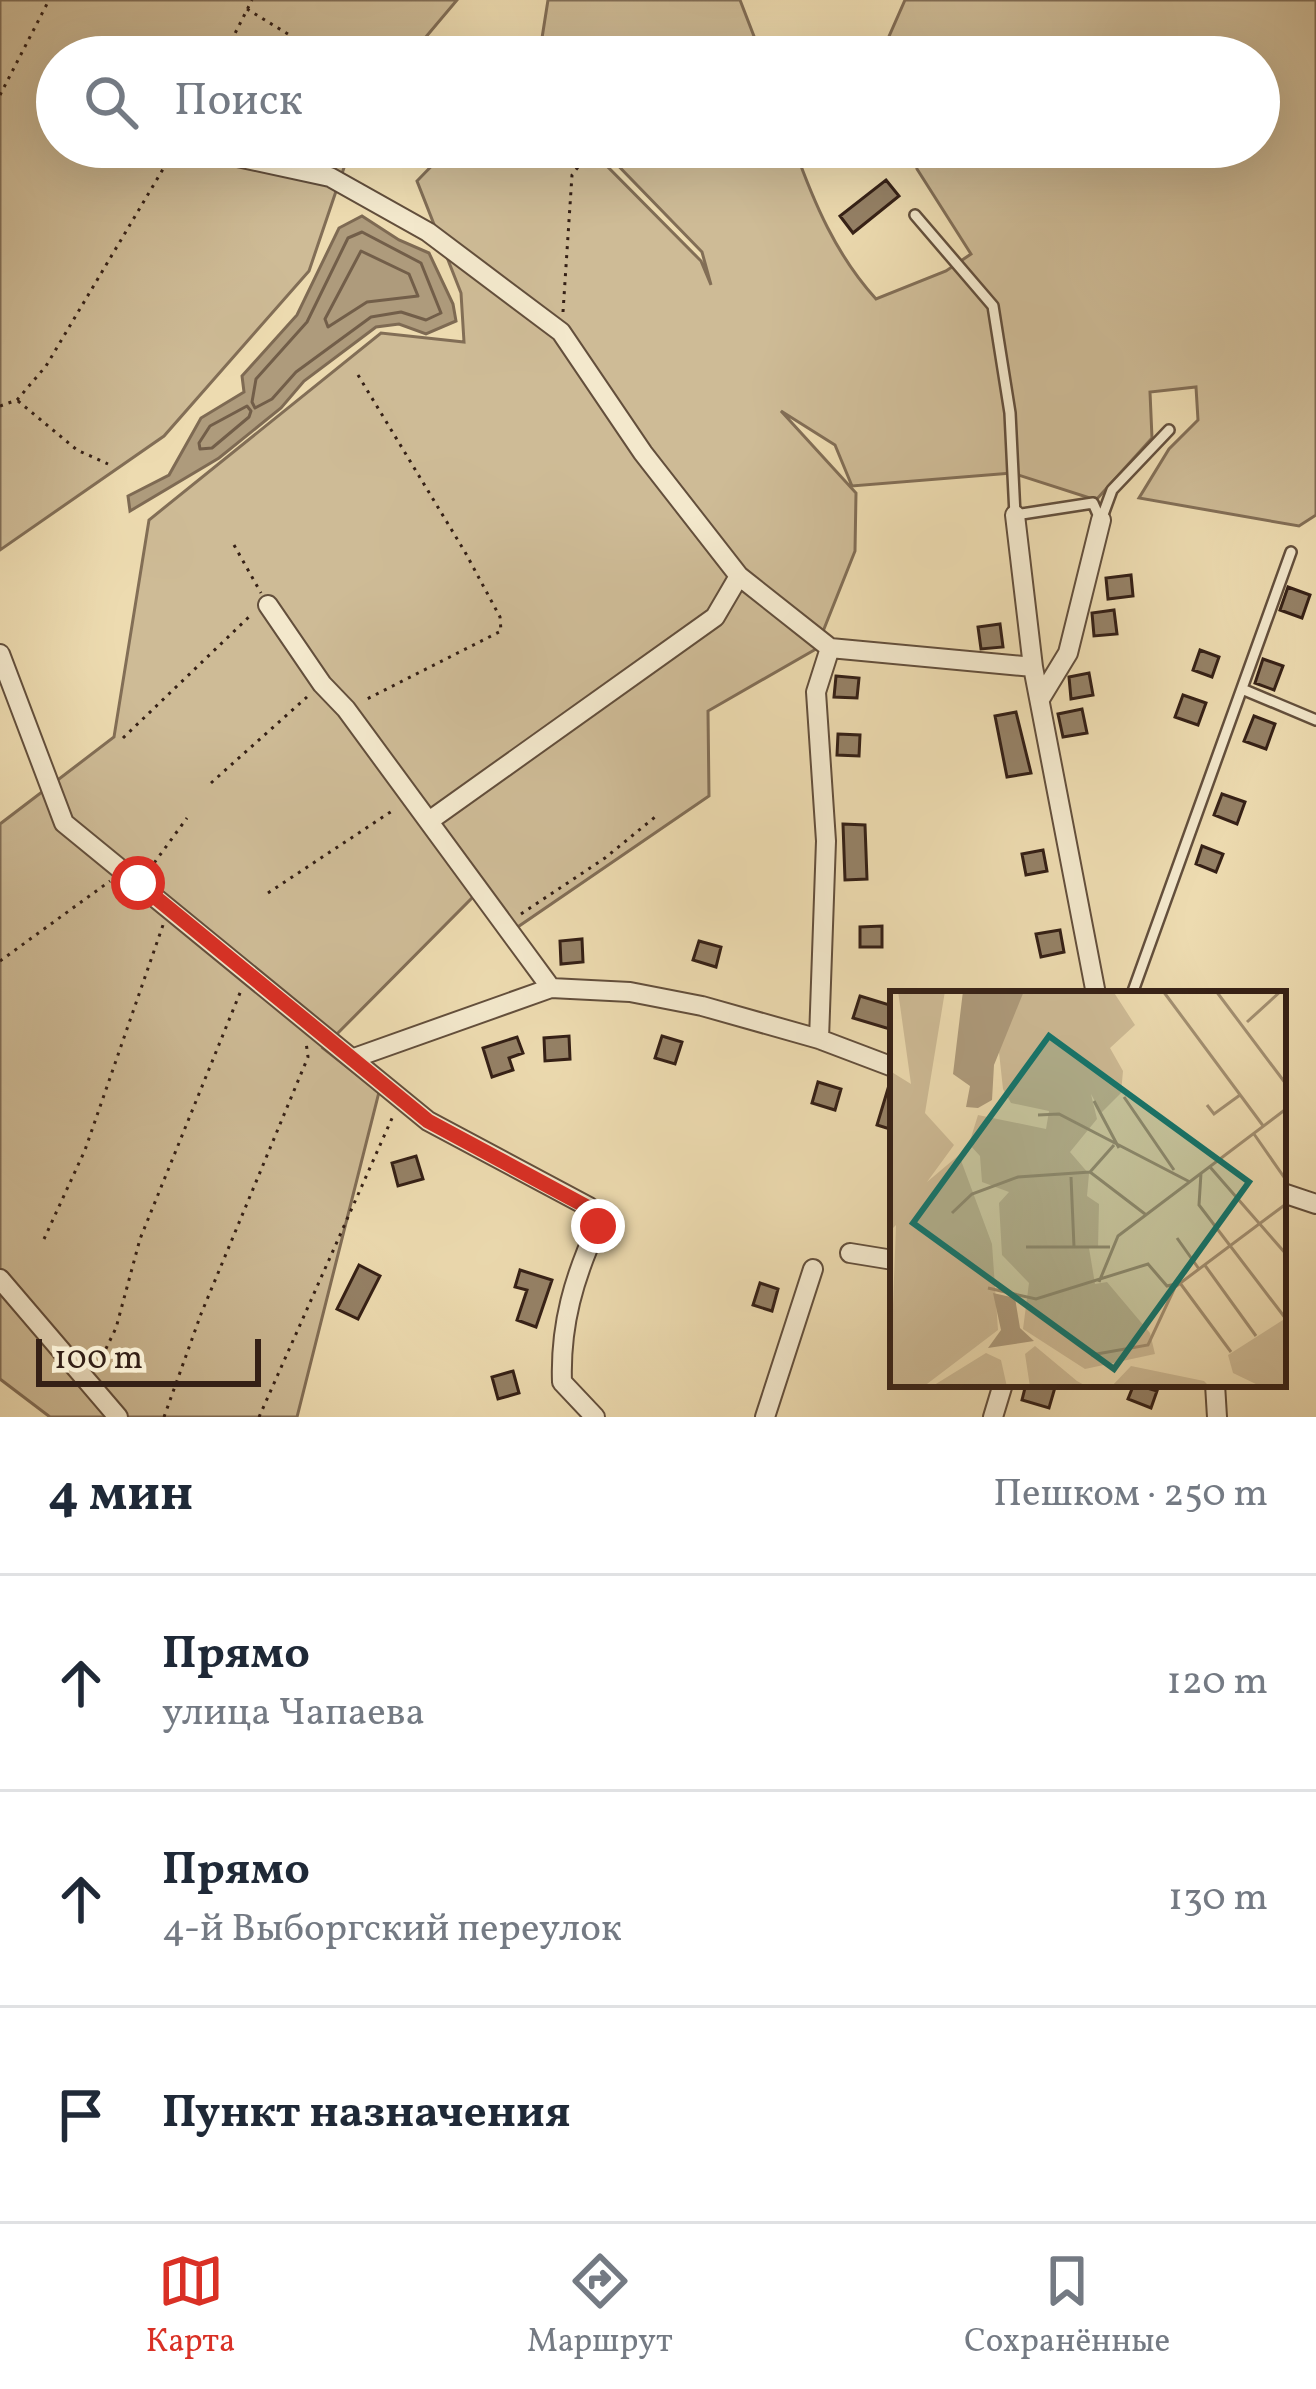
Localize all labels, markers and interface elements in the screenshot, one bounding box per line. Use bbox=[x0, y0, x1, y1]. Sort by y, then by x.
search box bbox=[36, 36, 1280, 168]
icon: search bbox=[78, 69, 144, 135]
text: Поиск bbox=[174, 71, 303, 134]
route start bbox=[111, 856, 165, 910]
inset map bbox=[890, 991, 1286, 1387]
route end bbox=[571, 1199, 625, 1253]
scale bar bbox=[36, 1333, 261, 1386]
text: 100 m bbox=[54, 1337, 143, 1383]
text: 4 мин bbox=[48, 1460, 193, 1531]
text: Пешком · 250 m bbox=[993, 1468, 1268, 1522]
text: Прямо bbox=[162, 1624, 310, 1687]
icon: ahead bbox=[48, 1650, 114, 1716]
text: 120 m bbox=[1167, 1656, 1268, 1710]
text: улица Чапаева bbox=[162, 1687, 425, 1741]
text: Прямо bbox=[162, 1840, 310, 1903]
icon: ahead bbox=[48, 1866, 114, 1932]
text: 130 m bbox=[1168, 1872, 1268, 1926]
text: 4-й Выборгский переулок bbox=[162, 1903, 622, 1957]
icon: arrive bbox=[48, 2082, 114, 2148]
text: Пункт назначения bbox=[162, 2083, 571, 2146]
tab: Карта bbox=[146, 2248, 235, 2366]
tab: Маршрут bbox=[527, 2248, 673, 2366]
tab: Сохранённые bbox=[964, 2248, 1170, 2366]

